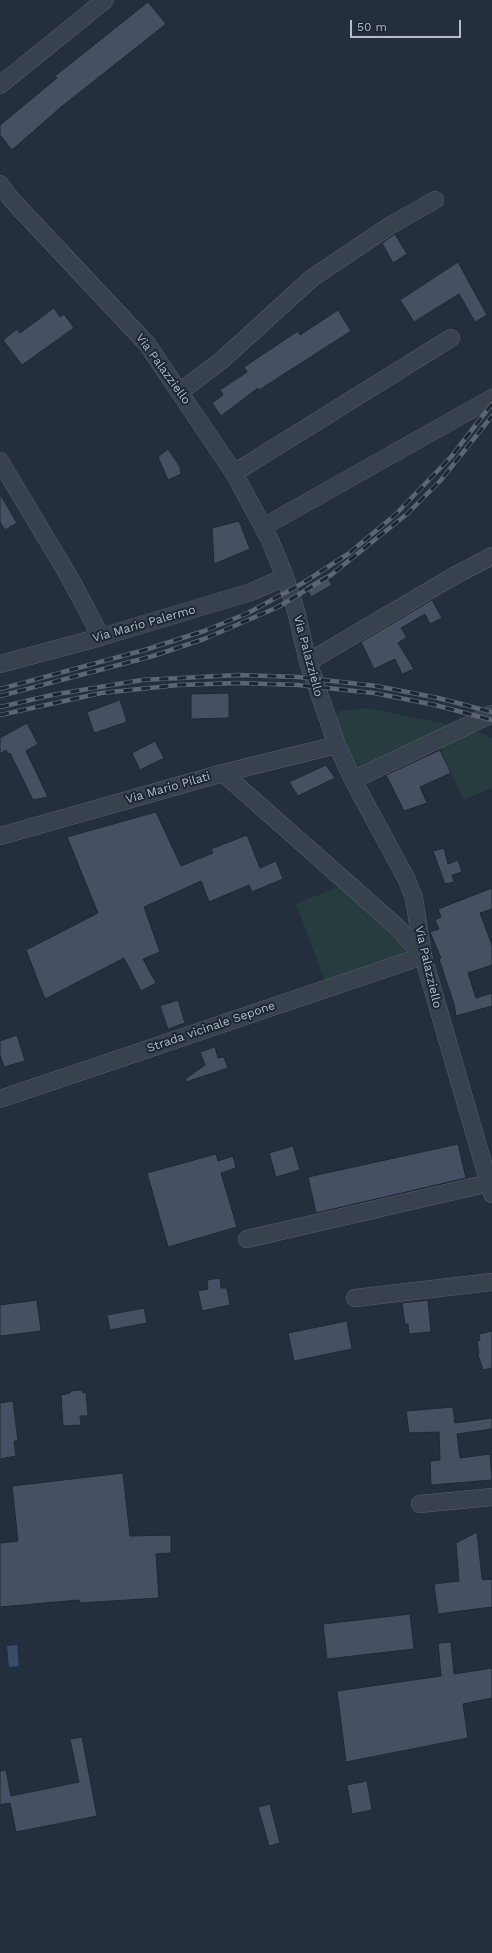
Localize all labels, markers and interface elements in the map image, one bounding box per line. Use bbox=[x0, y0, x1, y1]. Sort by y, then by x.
scale bar bbox=[352, 12, 463, 38]
text: 50 m bbox=[357, 20, 387, 34]
street label: Via Palazziello bbox=[133, 331, 193, 407]
street label: Via Mario Palermo bbox=[91, 602, 197, 646]
street label: Via Palazziello bbox=[290, 614, 326, 698]
street label: Via Mario Pilati bbox=[124, 769, 212, 807]
street label: Via Palazziello bbox=[412, 925, 444, 1009]
street label: Strada vicinale Sepone bbox=[145, 998, 277, 1056]

